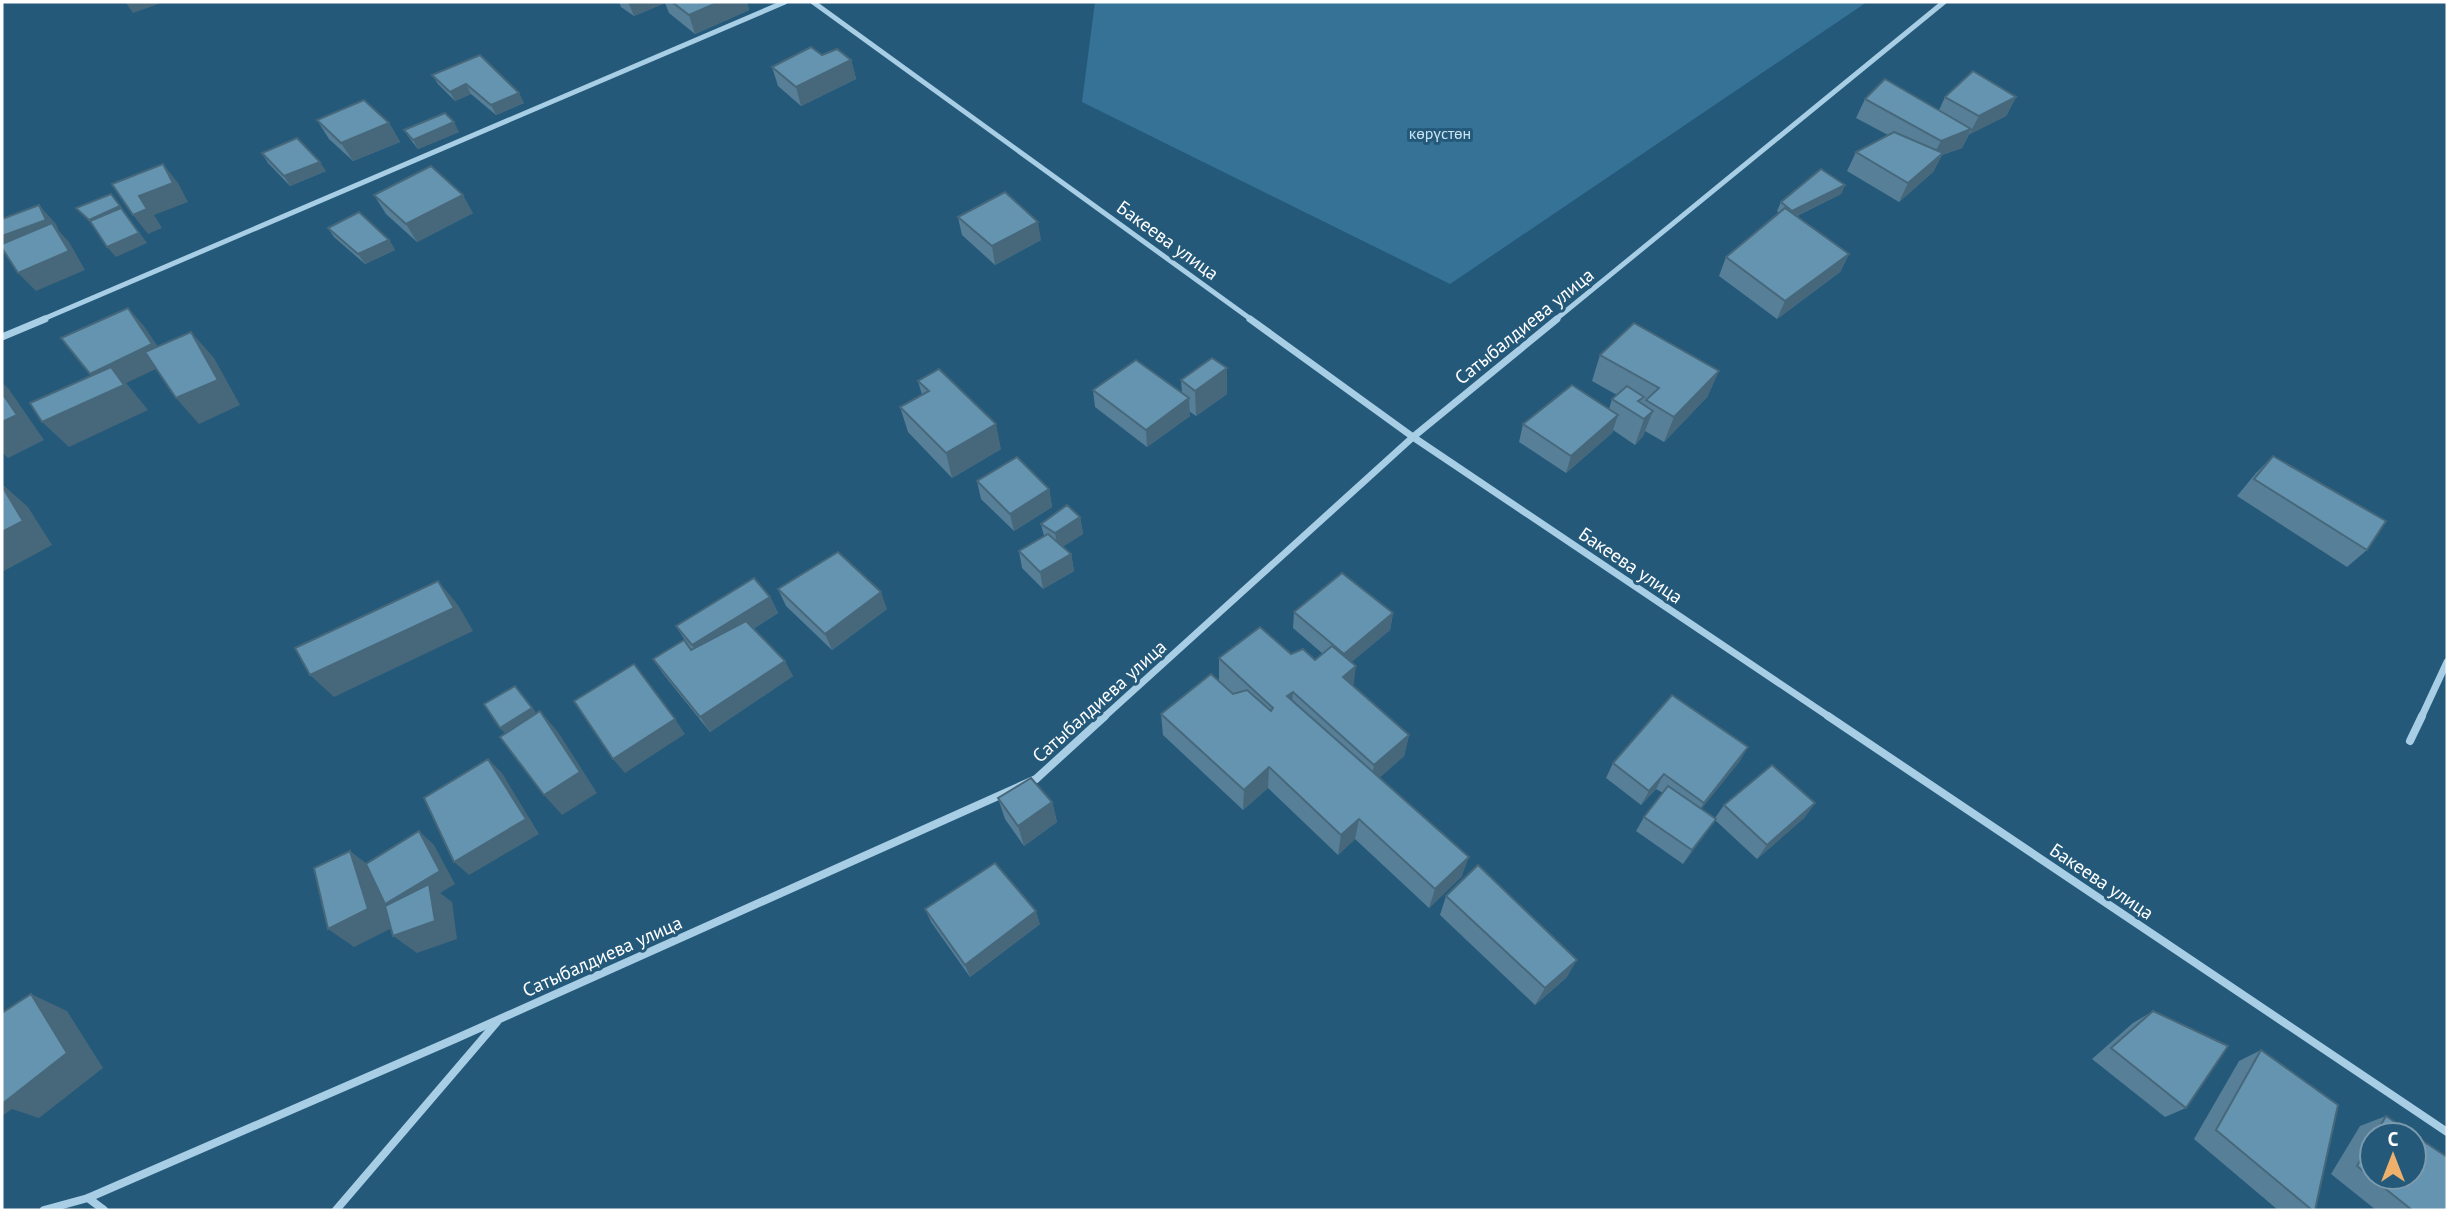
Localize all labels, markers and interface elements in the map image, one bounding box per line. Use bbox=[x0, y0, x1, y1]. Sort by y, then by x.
park label: көрүстөн bbox=[1409, 123, 1471, 143]
street label: Бакеева улица bbox=[1112, 195, 1224, 285]
street label: Сатыбалдиева улица bbox=[1450, 262, 1598, 390]
street label: Бакеева улица bbox=[1574, 521, 1688, 609]
street label: Сатыбалдиева улица bbox=[1027, 634, 1171, 768]
street label: Бакеева улица bbox=[2045, 837, 2159, 925]
street label: Сатыбалдиева улица bbox=[518, 910, 686, 1002]
north arrow bbox=[2358, 1121, 2428, 1191]
text: С bbox=[2388, 1127, 2399, 1151]

